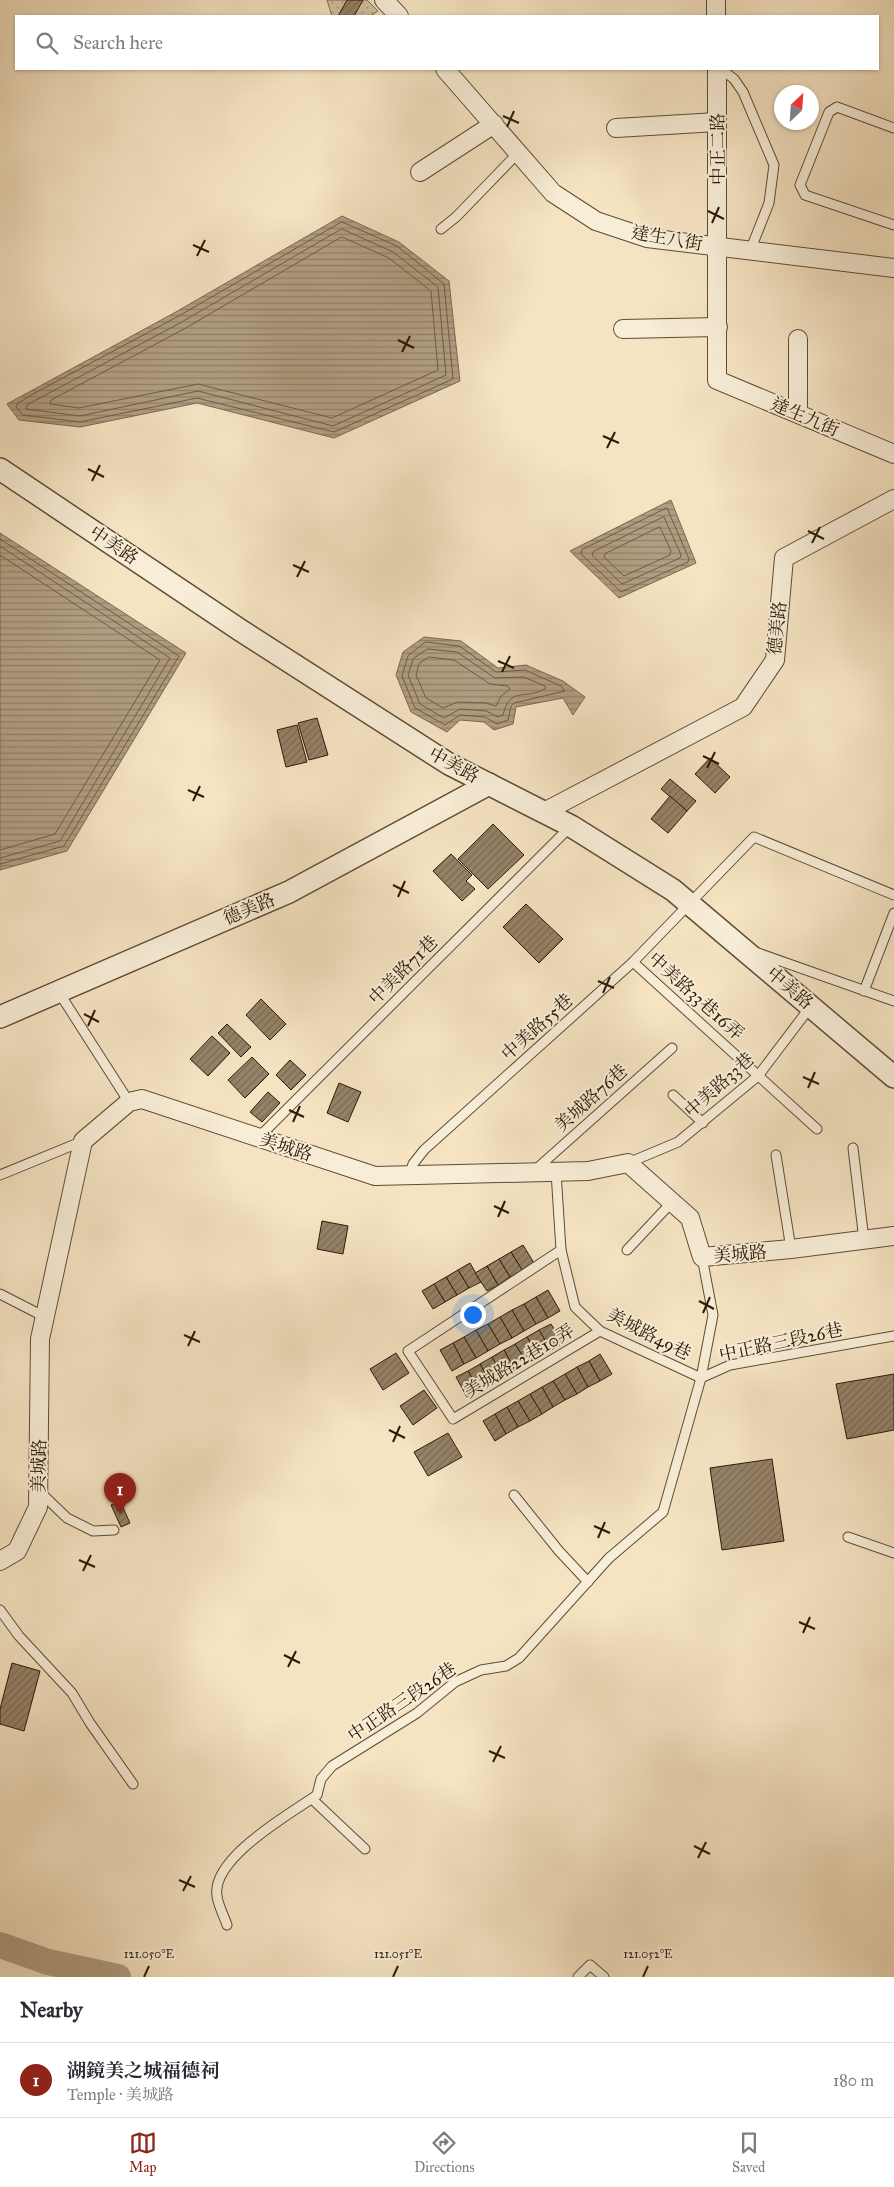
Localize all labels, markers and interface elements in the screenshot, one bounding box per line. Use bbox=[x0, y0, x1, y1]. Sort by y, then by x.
search box bbox=[15, 15, 879, 70]
icon: search bbox=[33, 29, 61, 57]
text: Search here bbox=[73, 31, 163, 54]
north arrow bbox=[774, 85, 819, 130]
street label: 中正二路 bbox=[707, 113, 729, 185]
street label: 達生八街 bbox=[630, 221, 704, 255]
street label: 達生九街 bbox=[768, 393, 842, 441]
street label: 中美路 bbox=[85, 521, 143, 569]
street label: 德美路 bbox=[763, 600, 791, 656]
street label: 中美路 bbox=[425, 742, 483, 788]
street label: 德美路 bbox=[220, 888, 278, 930]
street label: 中美路71巷 bbox=[364, 931, 442, 1009]
street label: 中美路33巷16弄 bbox=[644, 947, 748, 1045]
street label: 中美路 bbox=[762, 962, 818, 1014]
street label: 中美路55巷 bbox=[497, 989, 577, 1065]
street label: 中美路33巷 bbox=[680, 1048, 758, 1122]
street label: 美城路76巷 bbox=[550, 1059, 632, 1137]
street label: 美城路 bbox=[257, 1128, 315, 1166]
street label: 美城路 bbox=[712, 1241, 768, 1267]
your location bbox=[460, 1302, 486, 1328]
street label: 美城路49巷 bbox=[603, 1303, 695, 1365]
street label: 中正路三段26巷 bbox=[717, 1318, 845, 1366]
street label: 美城路22巷10弄 bbox=[460, 1319, 578, 1403]
street label: 美城路 bbox=[28, 1439, 50, 1493]
pin: 1 bbox=[104, 1473, 136, 1514]
street label: 中正路三段26巷 bbox=[344, 1658, 460, 1746]
text: 121.050°E bbox=[124, 1947, 175, 1961]
text: 121.051°E bbox=[374, 1947, 422, 1961]
text: 121.052°E bbox=[623, 1947, 673, 1961]
text: Nearby bbox=[20, 1997, 83, 2023]
text: 湖鏡美之城福德祠 bbox=[67, 2059, 219, 2082]
text: 1 bbox=[33, 2071, 39, 2090]
text: 180 m bbox=[833, 2071, 874, 2090]
text: Temple · 美城路 bbox=[67, 2085, 174, 2104]
tab: Map bbox=[129, 2129, 157, 2176]
tab: Directions bbox=[414, 2129, 475, 2176]
tab: Saved bbox=[732, 2129, 765, 2176]

